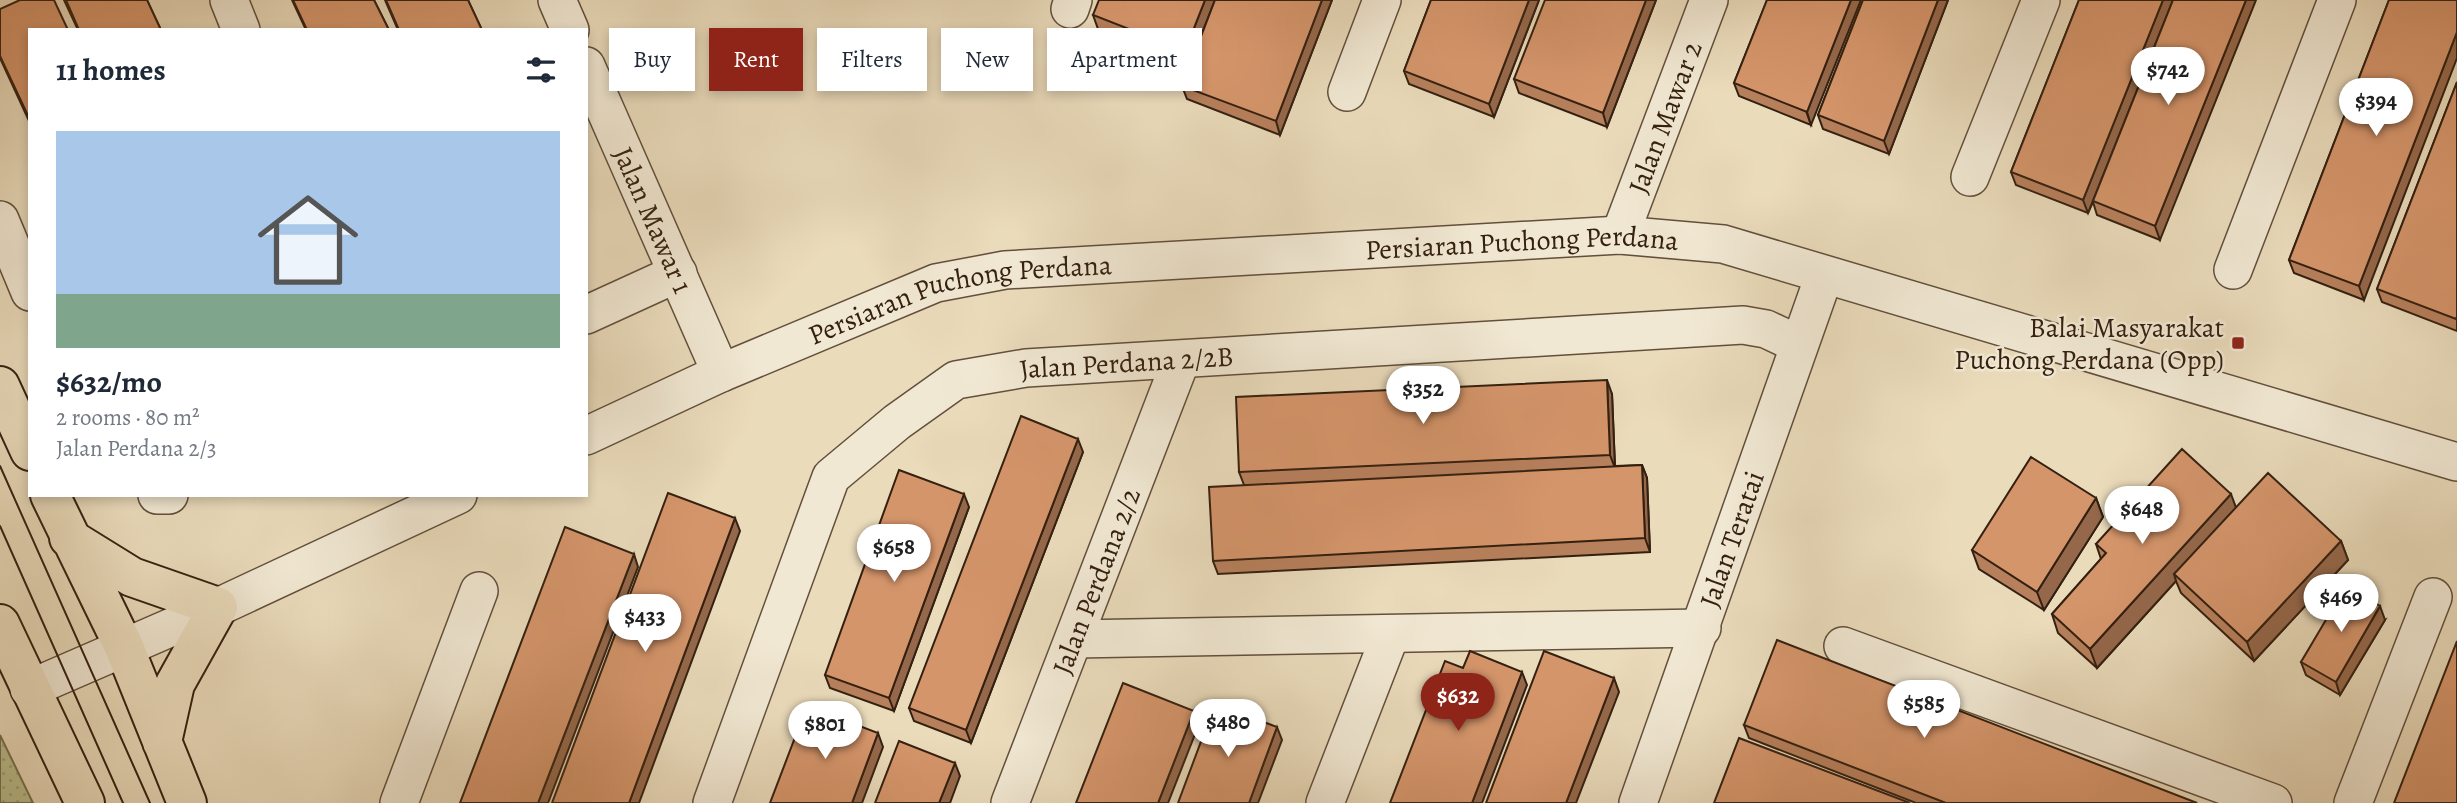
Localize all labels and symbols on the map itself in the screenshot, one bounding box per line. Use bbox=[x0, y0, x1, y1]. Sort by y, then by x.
street label: Jalan Mawar 2 bbox=[1619, 36, 1712, 199]
pin: $742 bbox=[2127, 48, 2209, 107]
pin: $394 bbox=[2335, 78, 2417, 138]
street label: Jalan Mawar 1 bbox=[604, 141, 702, 299]
street label: Persiaran Puchong Perdana bbox=[1364, 217, 1680, 269]
street label: Persiaran Puchong Perdana bbox=[803, 246, 1113, 354]
place label: Balai Masyarakat Puchong Perdana (Opp) bbox=[1954, 309, 2224, 379]
marker: Balai Masyarakat Puchong Perdana (Opp) bbox=[2230, 335, 2246, 351]
street label: Jalan Perdana 2/2B bbox=[1017, 338, 1234, 389]
pin: $352 bbox=[1382, 366, 1464, 426]
street label: Jalan Teratai bbox=[1691, 466, 1774, 613]
street label: Jalan Perdana 2/2 bbox=[1043, 482, 1150, 680]
pin: $648 bbox=[2101, 486, 2183, 546]
pin: $658 bbox=[853, 524, 935, 584]
pin: $469 bbox=[2300, 574, 2382, 634]
pin: $433 bbox=[604, 594, 686, 654]
pin: $632 bbox=[1417, 674, 1499, 733]
pin: $585 bbox=[1883, 680, 1965, 740]
pin: $480 bbox=[1187, 700, 1269, 759]
pin: $801 bbox=[784, 702, 866, 761]

